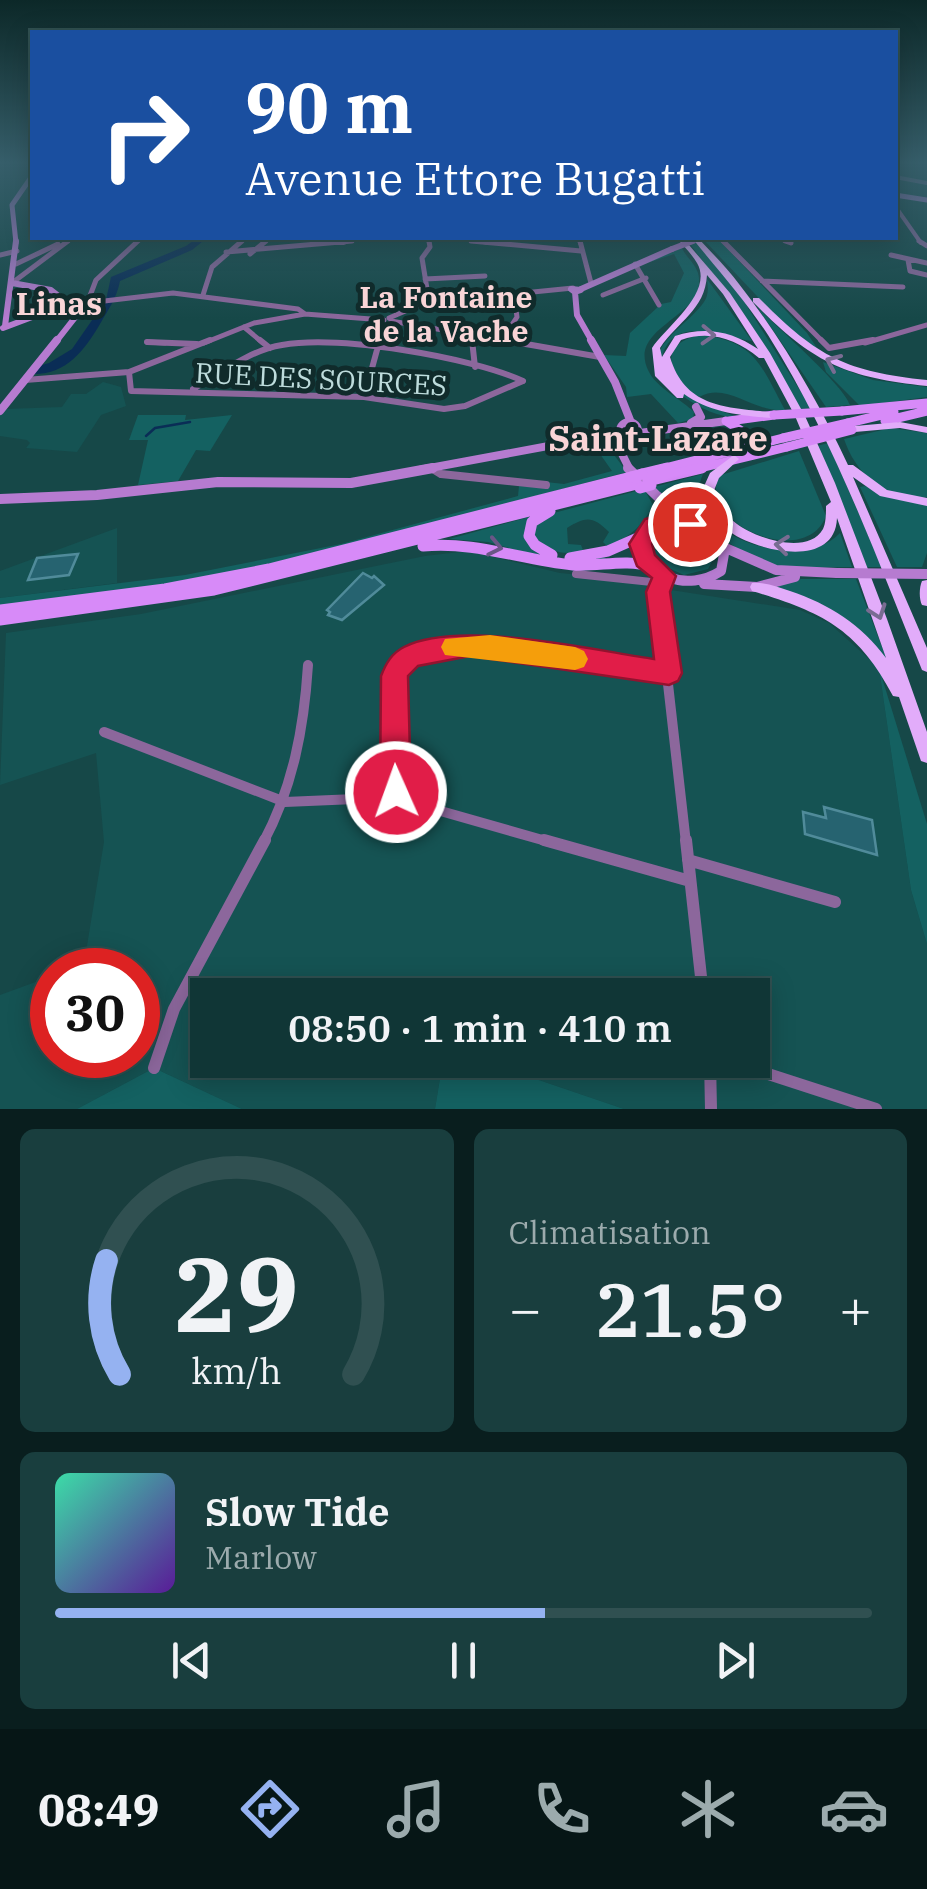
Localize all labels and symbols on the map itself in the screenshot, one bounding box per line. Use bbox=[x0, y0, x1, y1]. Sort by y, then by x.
district label: La Fontaine de la Vache bbox=[359, 277, 533, 350]
district label: Linas bbox=[16, 282, 102, 324]
one-way arrow bbox=[700, 324, 716, 345]
street label: RUE DES SOURCES bbox=[194, 353, 448, 404]
one-way arrow bbox=[825, 354, 843, 374]
district label: Saint-Lazare bbox=[548, 415, 768, 461]
pin bbox=[648, 482, 733, 567]
one-way arrow bbox=[486, 535, 503, 556]
one-way arrow bbox=[774, 535, 790, 557]
one-way arrow bbox=[866, 603, 887, 620]
position arrow bbox=[344, 740, 448, 844]
speed limit sign: 30 bbox=[30, 948, 160, 1078]

